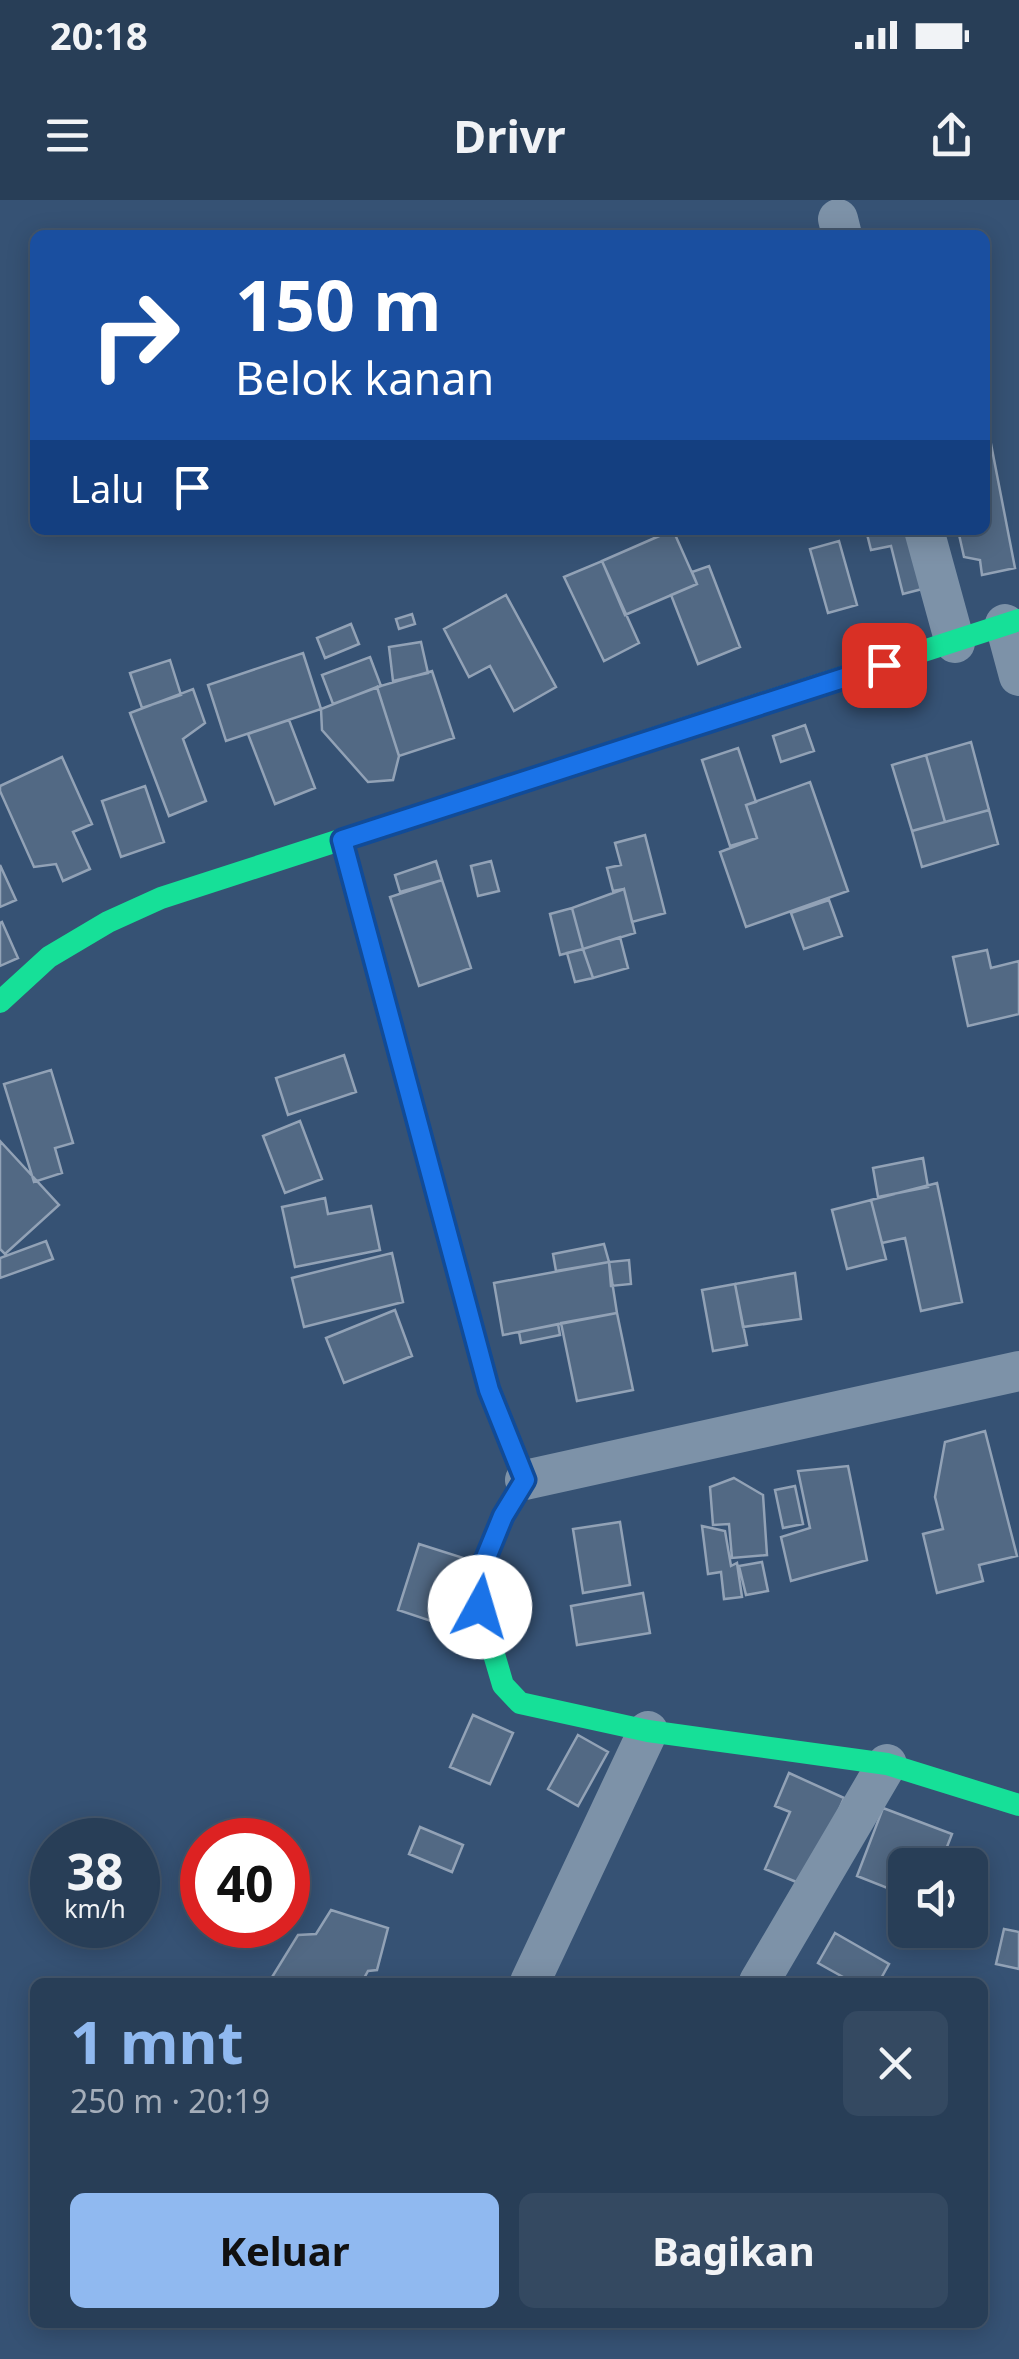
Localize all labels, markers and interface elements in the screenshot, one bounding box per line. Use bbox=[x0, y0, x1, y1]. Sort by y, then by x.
text: 20:18 bbox=[50, 9, 148, 61]
text: Drivr bbox=[453, 105, 566, 166]
icon: menu bbox=[40, 108, 95, 163]
icon: share bbox=[924, 108, 979, 163]
text: 150 m bbox=[235, 256, 442, 352]
icon: right bbox=[70, 270, 200, 400]
text: Belok kanan bbox=[235, 347, 494, 408]
icon: arrive bbox=[165, 460, 220, 515]
text: Lalu bbox=[70, 462, 145, 514]
pin bbox=[842, 623, 927, 708]
icon: arrive bbox=[857, 638, 912, 693]
position arrow bbox=[428, 1555, 532, 1659]
speed limit sign: 40 bbox=[180, 1818, 310, 1948]
text: 38 bbox=[66, 1837, 124, 1905]
map controls bbox=[888, 1848, 988, 1948]
button: sound bbox=[888, 1848, 988, 1948]
text: km/h bbox=[64, 1891, 126, 1925]
text: 1 mnt bbox=[70, 2000, 243, 2082]
button: close bbox=[843, 2011, 948, 2116]
text: 250 m · 20:19 bbox=[70, 2079, 270, 2122]
button: Keluar bbox=[70, 2193, 499, 2308]
button: Bagikan bbox=[519, 2193, 948, 2308]

